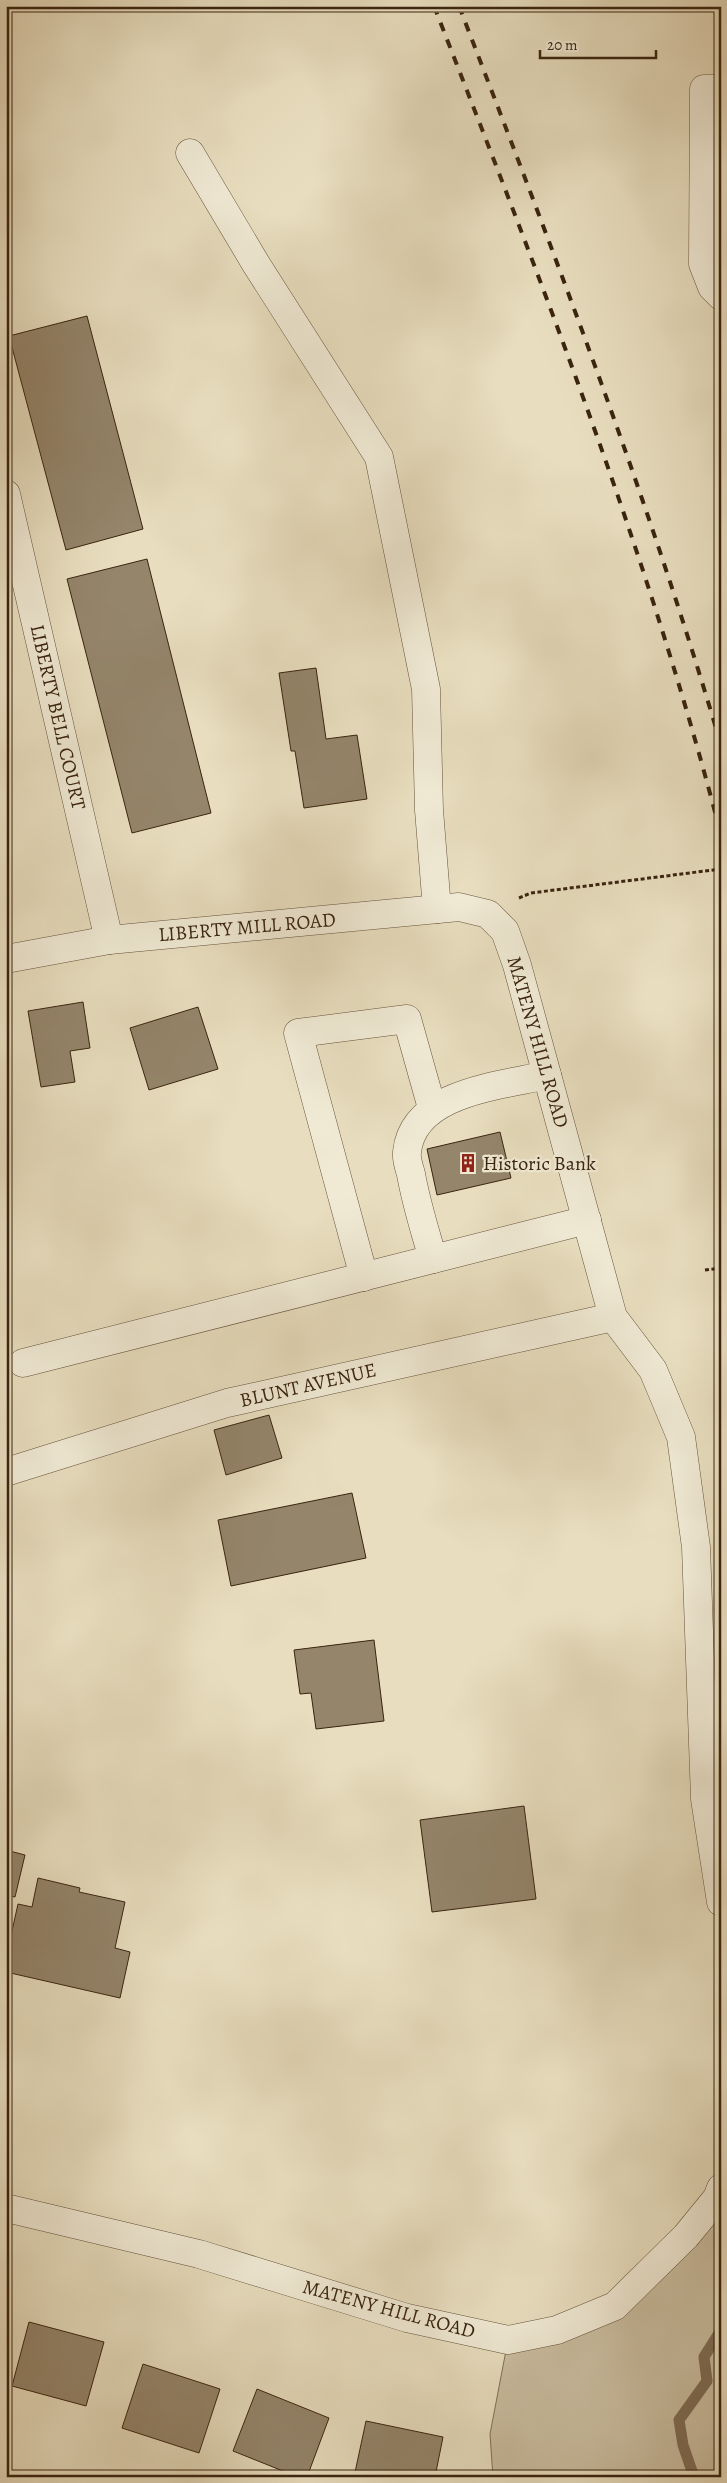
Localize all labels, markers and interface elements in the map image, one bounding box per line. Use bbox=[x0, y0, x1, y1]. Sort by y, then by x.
scale bar bbox=[540, 28, 656, 60]
text: 20 m bbox=[547, 35, 578, 55]
street label: LIBERTY BELL COURT bbox=[24, 622, 92, 812]
street label: LIBERTY MILL ROAD bbox=[157, 906, 337, 948]
street label: MATENY HILL ROAD bbox=[501, 953, 575, 1131]
place label: Historic Bank bbox=[483, 1150, 596, 1177]
building icon: Historic Bank bbox=[457, 1152, 479, 1174]
street label: BLUNT AVENUE bbox=[237, 1356, 379, 1414]
street label: MATENY HILL ROAD bbox=[300, 2273, 478, 2345]

